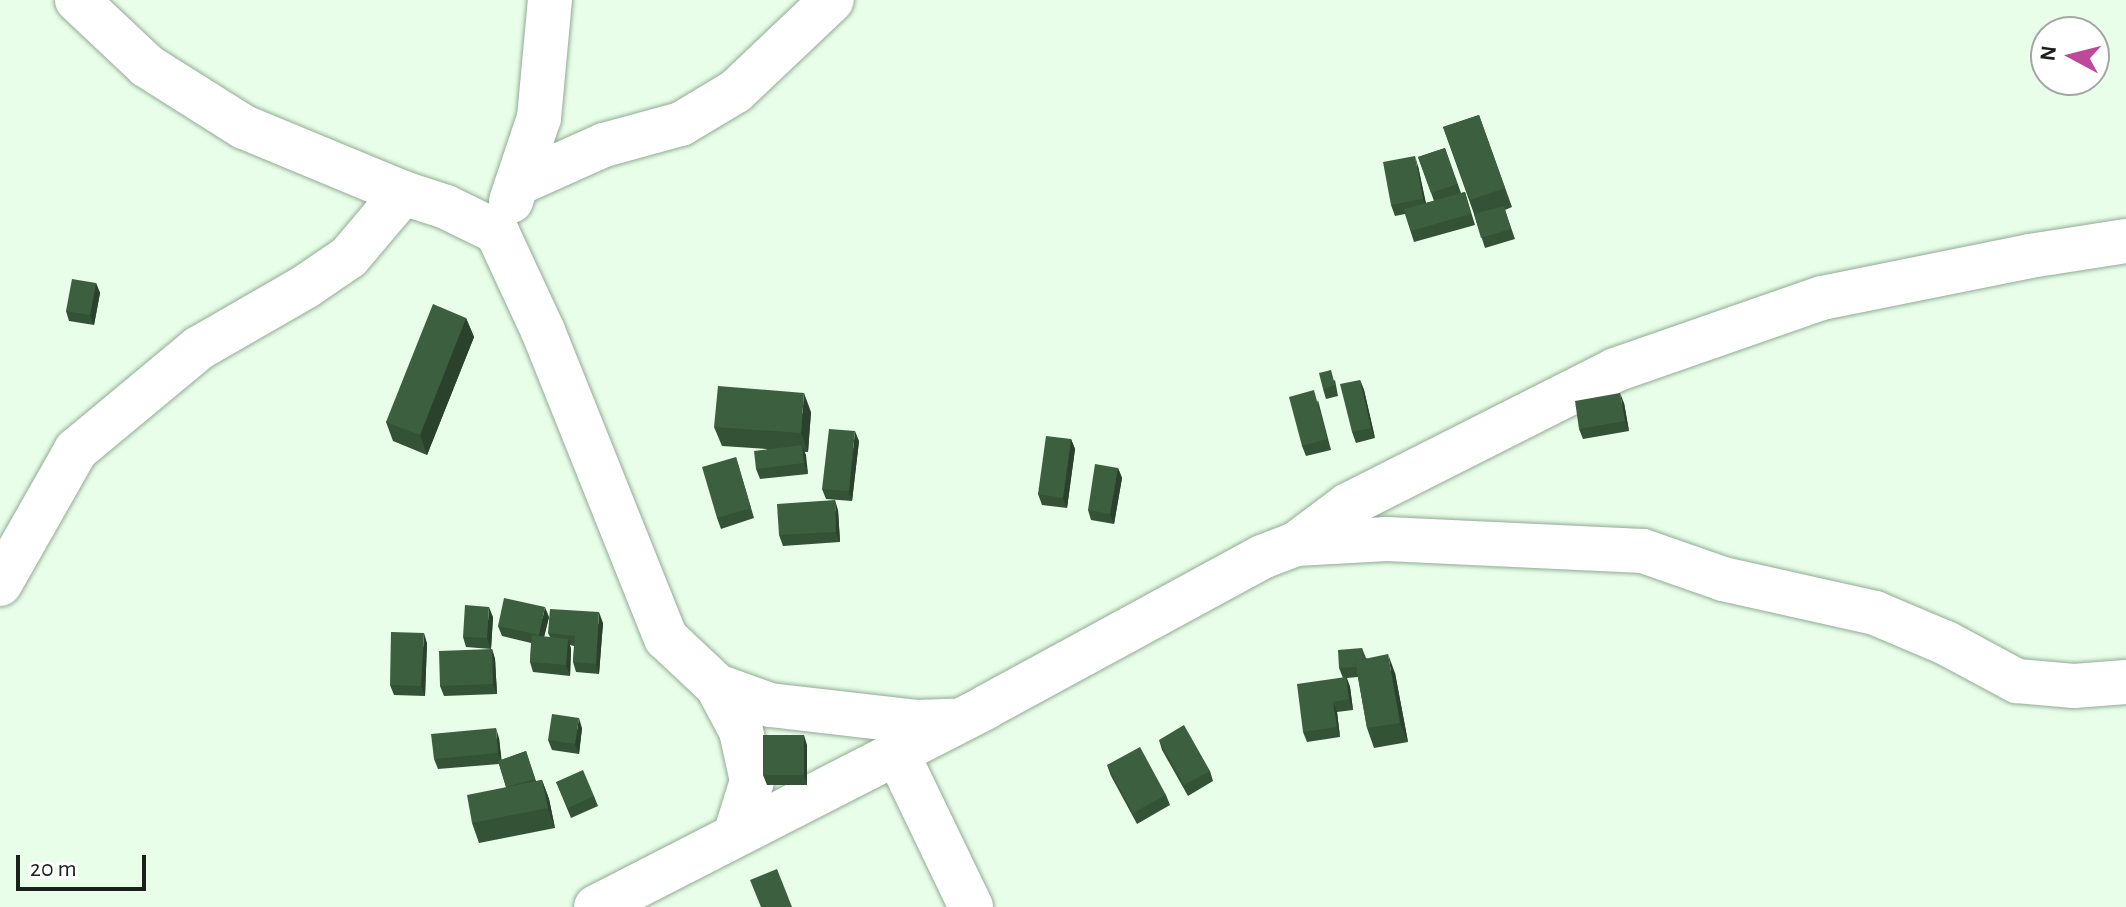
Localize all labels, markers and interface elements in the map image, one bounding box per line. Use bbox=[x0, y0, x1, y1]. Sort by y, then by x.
north arrow bbox=[2030, 16, 2110, 96]
text: N bbox=[2036, 44, 2060, 62]
scale bar bbox=[20, 839, 150, 889]
text: 20 m bbox=[30, 857, 77, 881]

